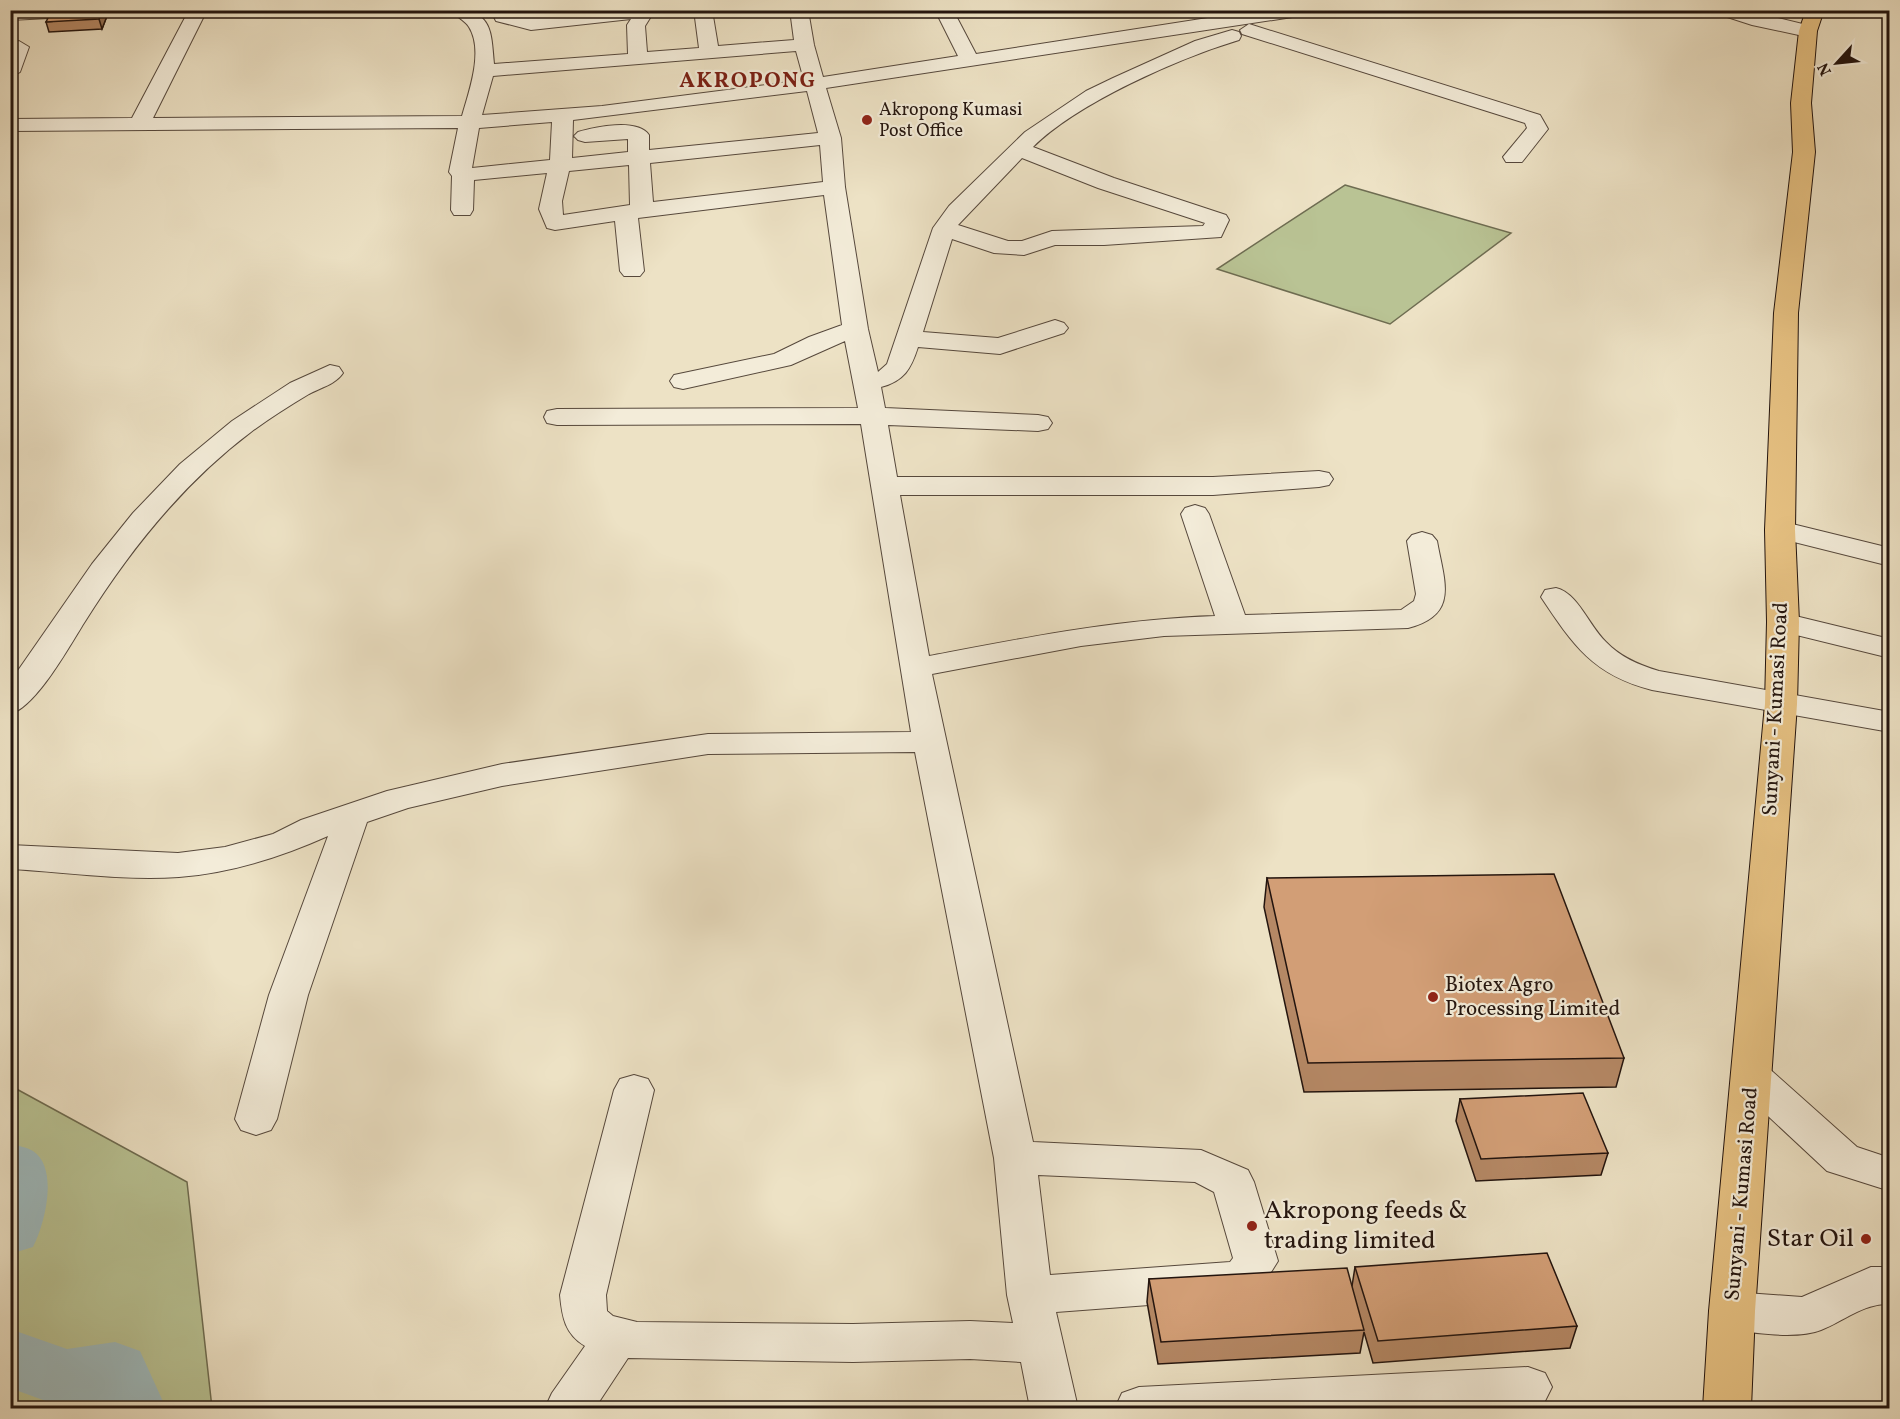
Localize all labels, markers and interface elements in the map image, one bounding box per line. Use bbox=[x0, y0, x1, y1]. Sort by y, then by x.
north arrow bbox=[1807, 33, 1867, 93]
text: N bbox=[1813, 58, 1838, 79]
district label: AKROPONG bbox=[679, 66, 817, 97]
place label: Akropong Kumasi Post Office bbox=[879, 98, 1022, 144]
marker: Akropong Kumasi Post Office bbox=[860, 113, 874, 127]
street label: Sunyani - Kumasi Road bbox=[1756, 601, 1796, 817]
place label: Biotex Agro Processing Limited bbox=[1445, 971, 1620, 1024]
marker: Biotex Agro Processing Limited bbox=[1426, 990, 1440, 1004]
street label: Sunyani - Kumasi Road bbox=[1718, 1086, 1766, 1302]
place label: Akropong feeds & trading limited bbox=[1264, 1193, 1468, 1259]
marker: Akropong feeds & trading limited bbox=[1245, 1219, 1259, 1233]
place label: Star Oil bbox=[1767, 1221, 1854, 1257]
marker: Star Oil bbox=[1859, 1232, 1873, 1246]

